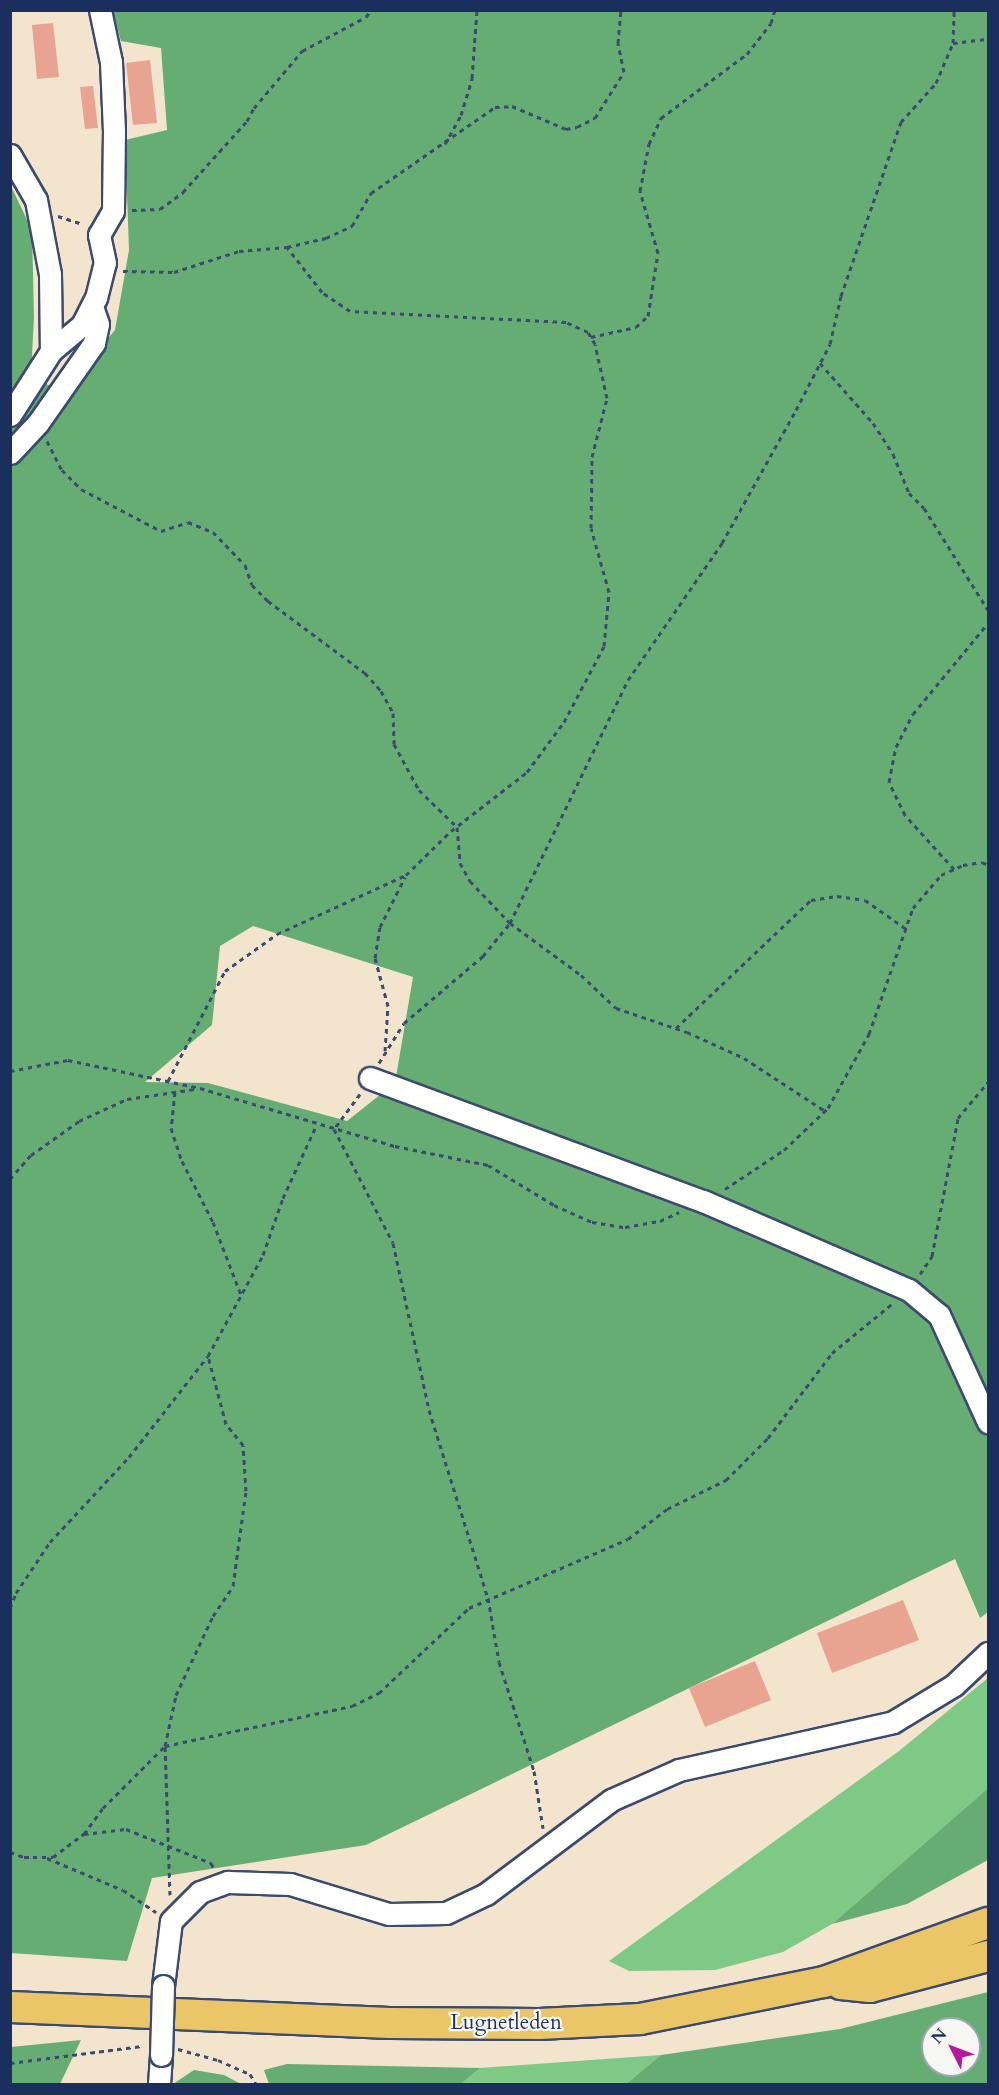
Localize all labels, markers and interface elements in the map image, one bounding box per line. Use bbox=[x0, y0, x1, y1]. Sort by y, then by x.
street label: Lugnetleden bbox=[450, 2010, 562, 2036]
north arrow bbox=[921, 2017, 981, 2077]
text: N bbox=[926, 2024, 952, 2049]

